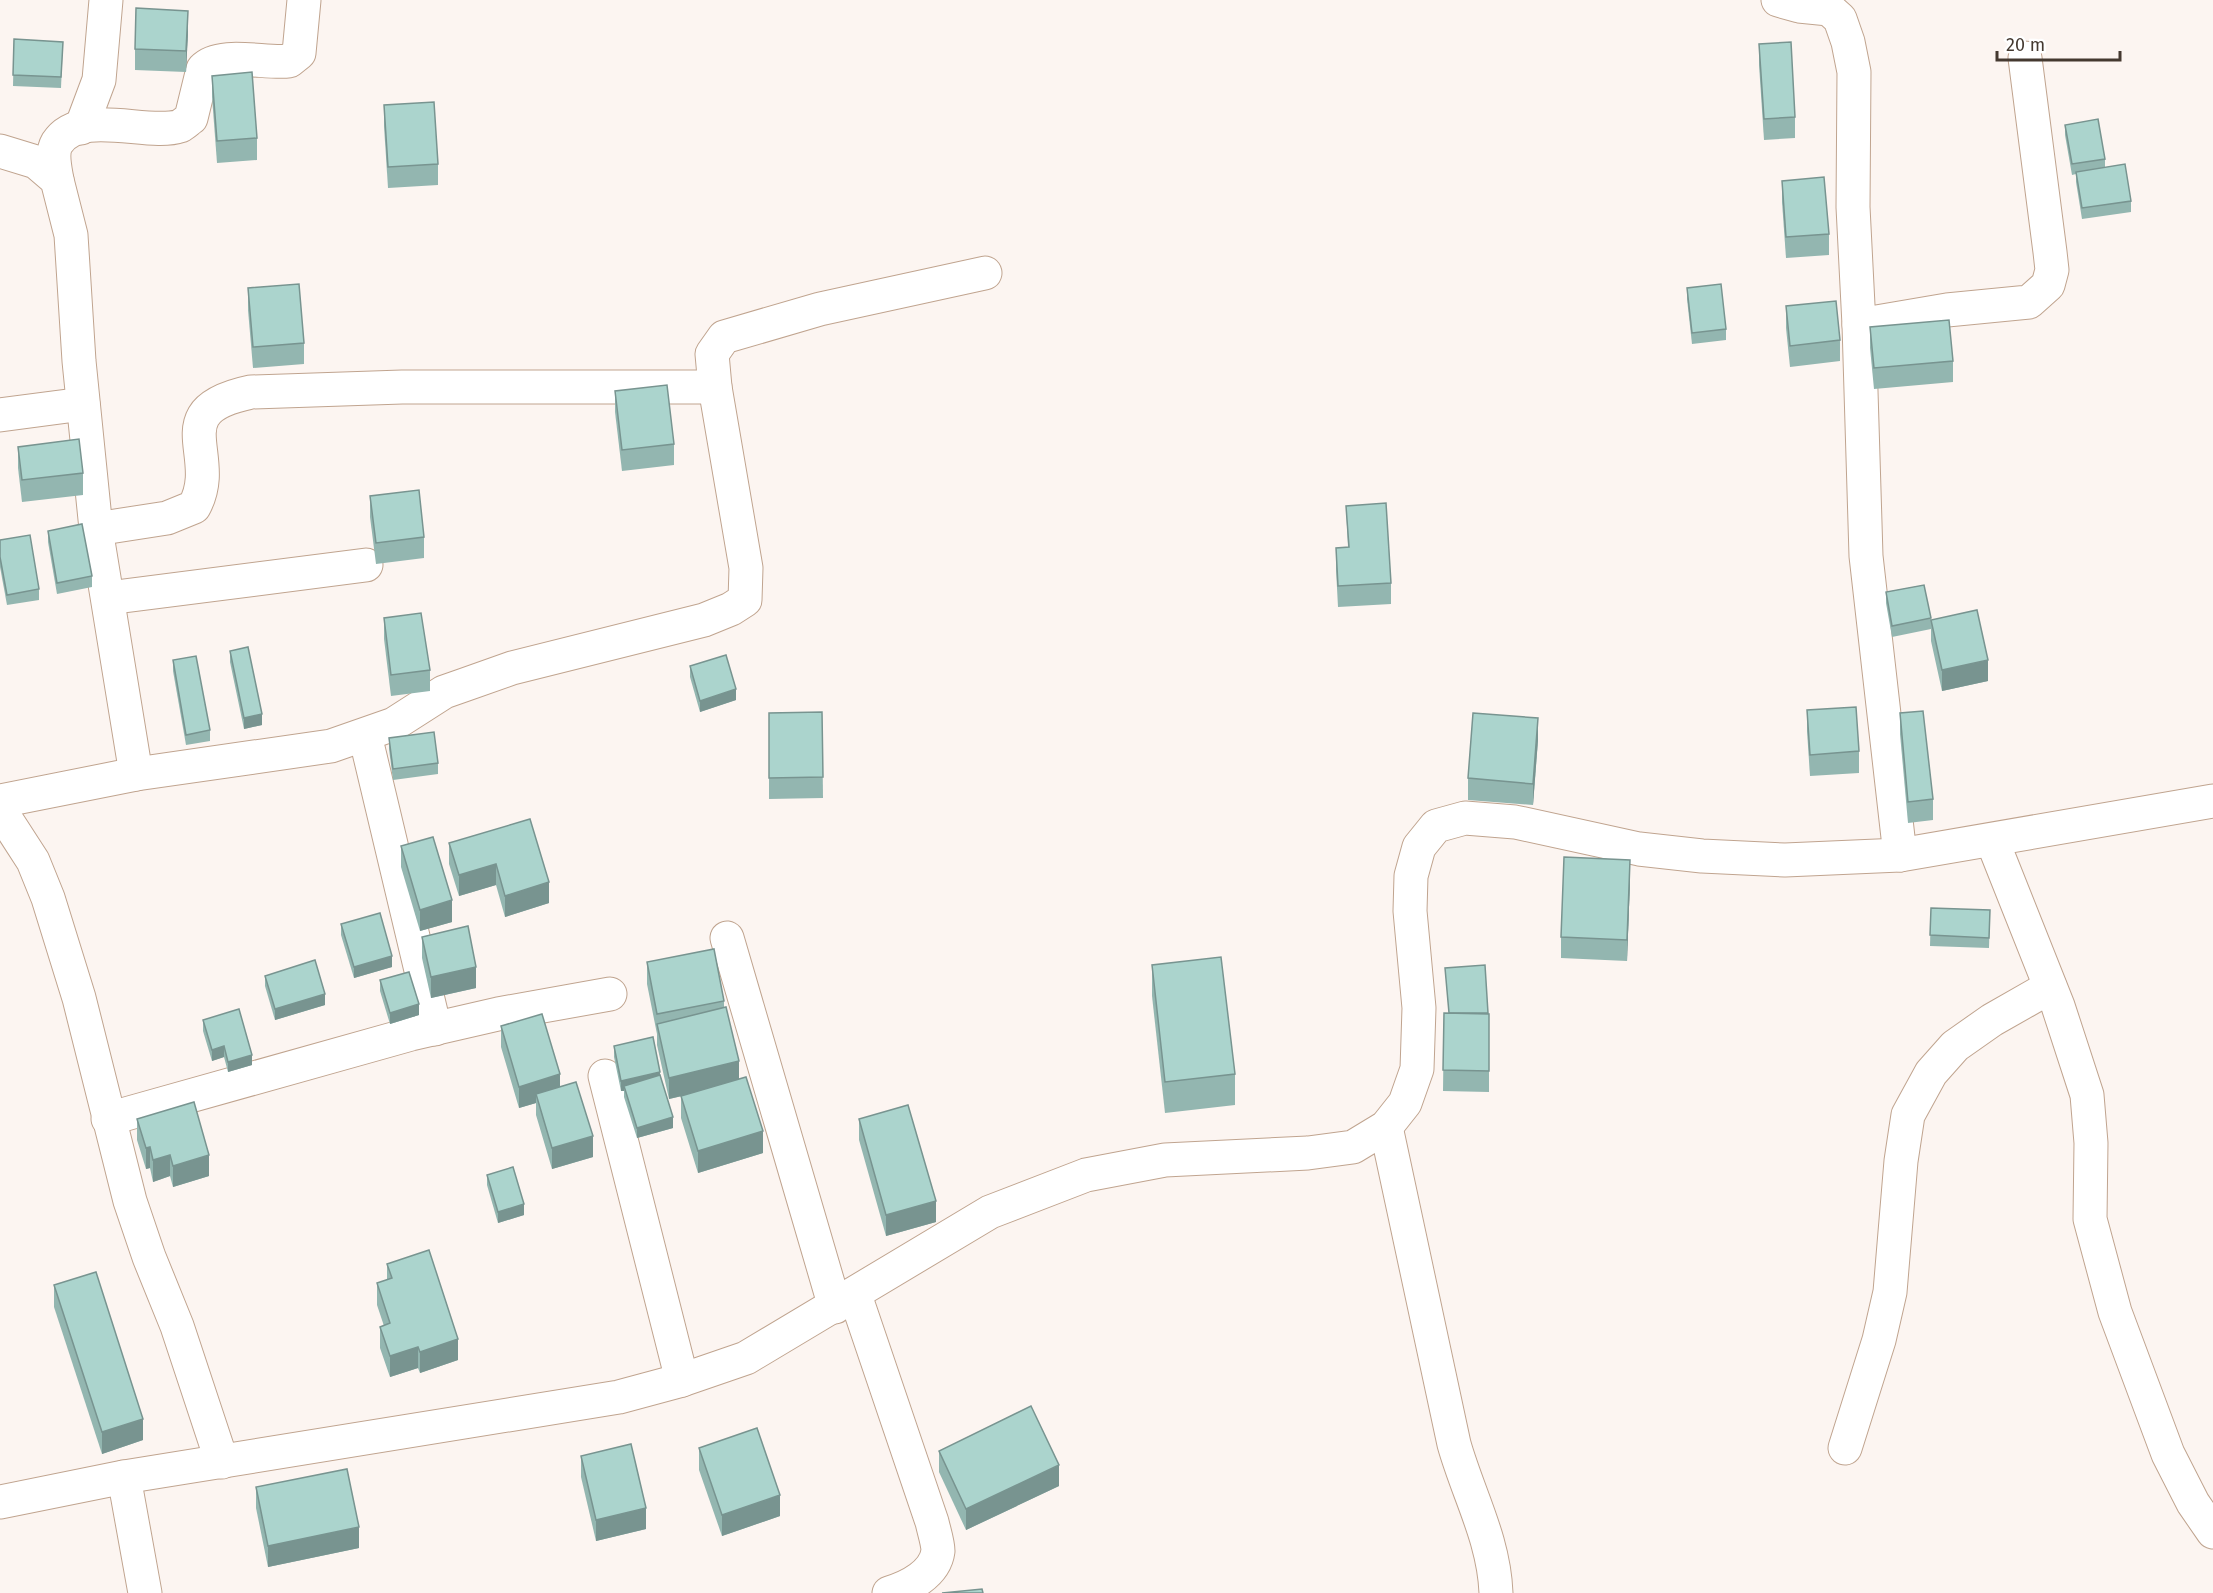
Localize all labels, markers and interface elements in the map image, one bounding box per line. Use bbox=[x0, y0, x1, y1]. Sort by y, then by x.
scale bar bbox=[1997, 24, 2120, 62]
text: 20 m bbox=[2006, 34, 2045, 56]

